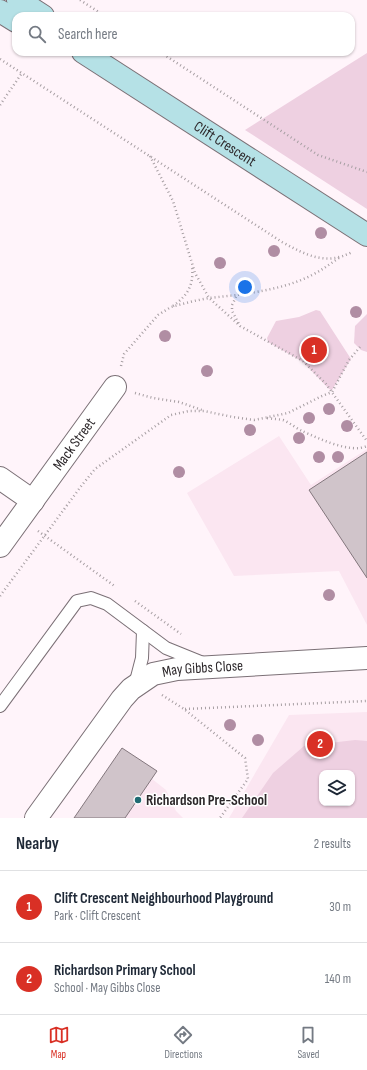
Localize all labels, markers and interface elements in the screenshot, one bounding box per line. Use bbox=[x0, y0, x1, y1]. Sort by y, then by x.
search box bbox=[12, 12, 355, 56]
icon: search bbox=[26, 23, 48, 45]
text: Search here bbox=[58, 25, 118, 44]
street label: Clift Crescent bbox=[190, 117, 260, 171]
your location bbox=[235, 277, 255, 297]
pin: 1 bbox=[301, 335, 327, 365]
street label: Mack Street bbox=[48, 413, 100, 474]
street label: May Gibbs Close bbox=[160, 656, 244, 681]
pin: 2 bbox=[307, 729, 333, 759]
map controls bbox=[319, 770, 355, 806]
button: layers bbox=[319, 770, 355, 806]
place label: Richardson Pre-School bbox=[146, 791, 267, 810]
marker: Richardson Pre-School bbox=[133, 795, 143, 805]
text: Nearby bbox=[16, 834, 59, 854]
text: 2 results bbox=[314, 836, 351, 852]
text: Clift Crescent Neighbourhood Playground bbox=[54, 889, 273, 908]
text: 1 bbox=[26, 899, 32, 915]
text: 30 m bbox=[329, 899, 351, 915]
text: Park · Clift Crescent bbox=[54, 908, 141, 924]
text: Richardson Primary School bbox=[54, 961, 196, 980]
text: 2 bbox=[26, 971, 32, 987]
text: 140 m bbox=[325, 971, 351, 987]
text: School · May Gibbs Close bbox=[54, 980, 160, 996]
tab: Map bbox=[48, 1024, 70, 1061]
tab: Directions bbox=[165, 1024, 202, 1061]
tab: Saved bbox=[297, 1024, 319, 1061]

